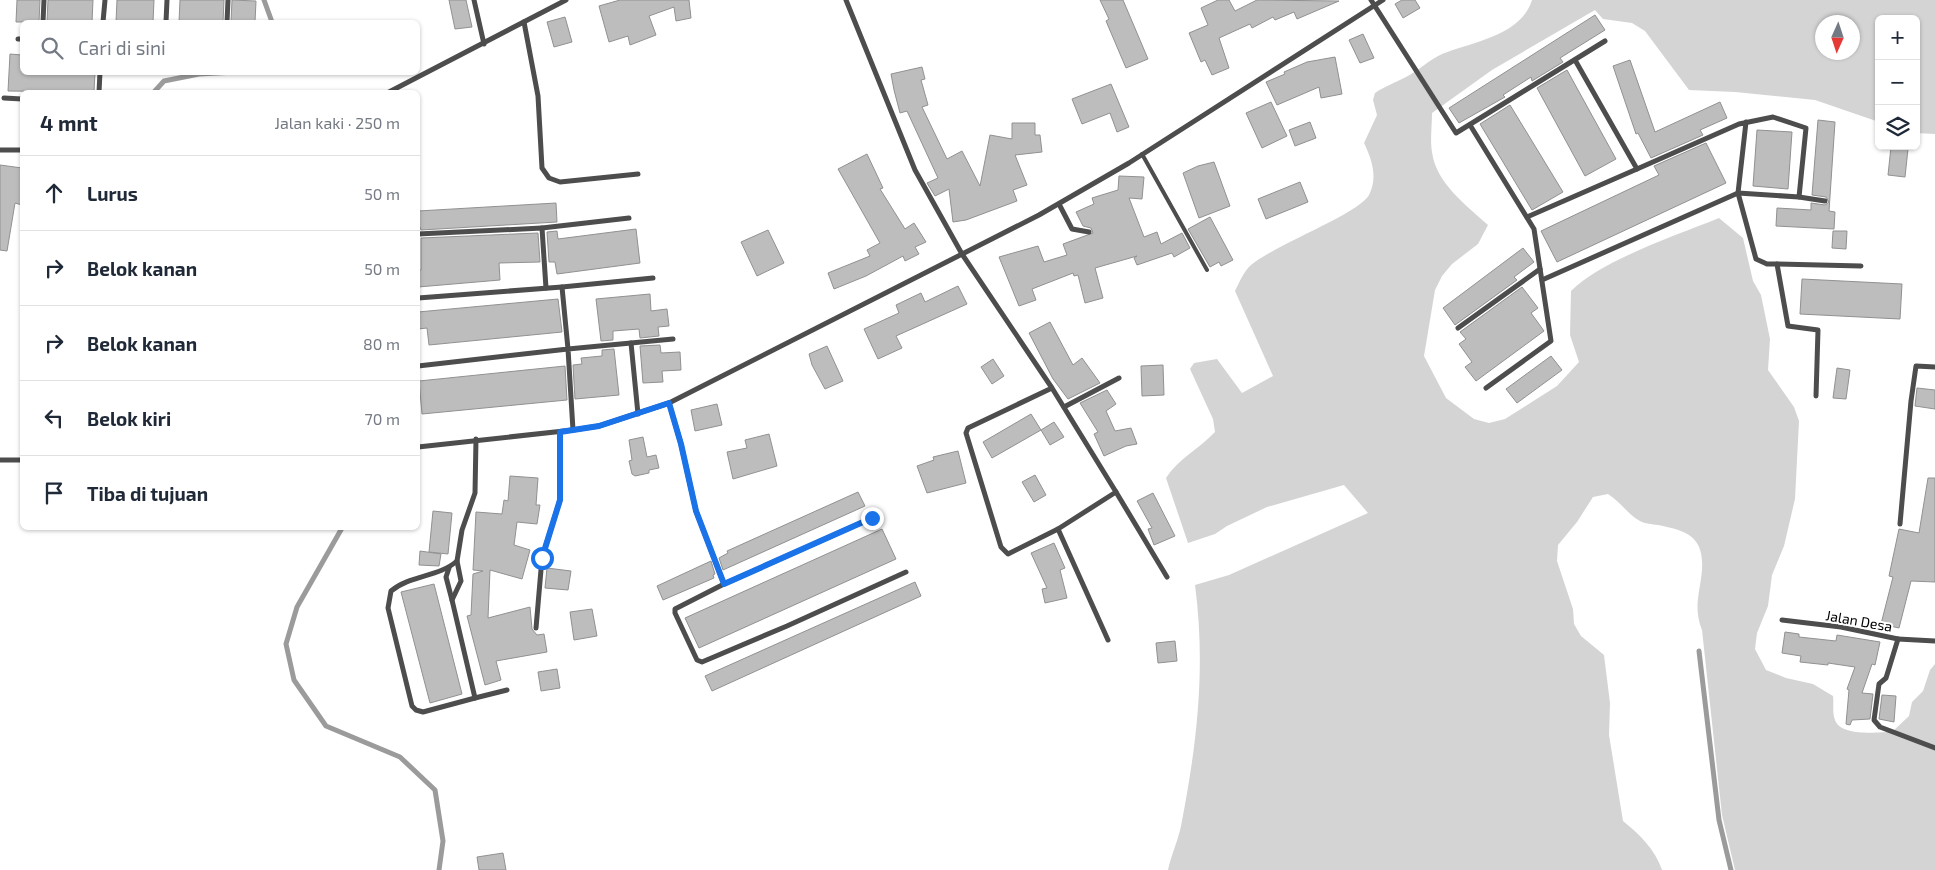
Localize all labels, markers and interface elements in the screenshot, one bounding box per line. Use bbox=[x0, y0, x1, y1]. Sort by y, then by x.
north arrow bbox=[1815, 15, 1860, 60]
map controls bbox=[1875, 15, 1920, 150]
button: + bbox=[1875, 15, 1920, 60]
search box bbox=[20, 20, 420, 75]
icon: search bbox=[38, 34, 66, 62]
text: Cari di sini bbox=[78, 36, 166, 59]
button: − bbox=[1875, 60, 1920, 105]
button: layers bbox=[1875, 105, 1920, 150]
text: 4 mnt bbox=[40, 110, 98, 135]
text: Jalan kaki · 250 m bbox=[275, 113, 400, 132]
icon: ahead bbox=[40, 179, 68, 207]
text: Lurus bbox=[87, 182, 138, 205]
text: 50 m bbox=[364, 184, 400, 203]
icon: right bbox=[40, 254, 68, 282]
text: Belok kanan bbox=[87, 257, 197, 280]
text: 50 m bbox=[364, 259, 400, 278]
icon: right bbox=[40, 329, 68, 357]
text: Belok kanan bbox=[87, 332, 197, 355]
text: 80 m bbox=[363, 334, 400, 353]
icon: left bbox=[40, 404, 68, 432]
text: Belok kiri bbox=[87, 407, 171, 430]
text: 70 m bbox=[365, 409, 400, 428]
icon: arrive bbox=[40, 479, 68, 507]
text: Tiba di tujuan bbox=[87, 482, 208, 505]
route end bbox=[861, 507, 884, 530]
route start bbox=[531, 547, 554, 570]
street label: Jalan Desa bbox=[1825, 606, 1894, 635]

